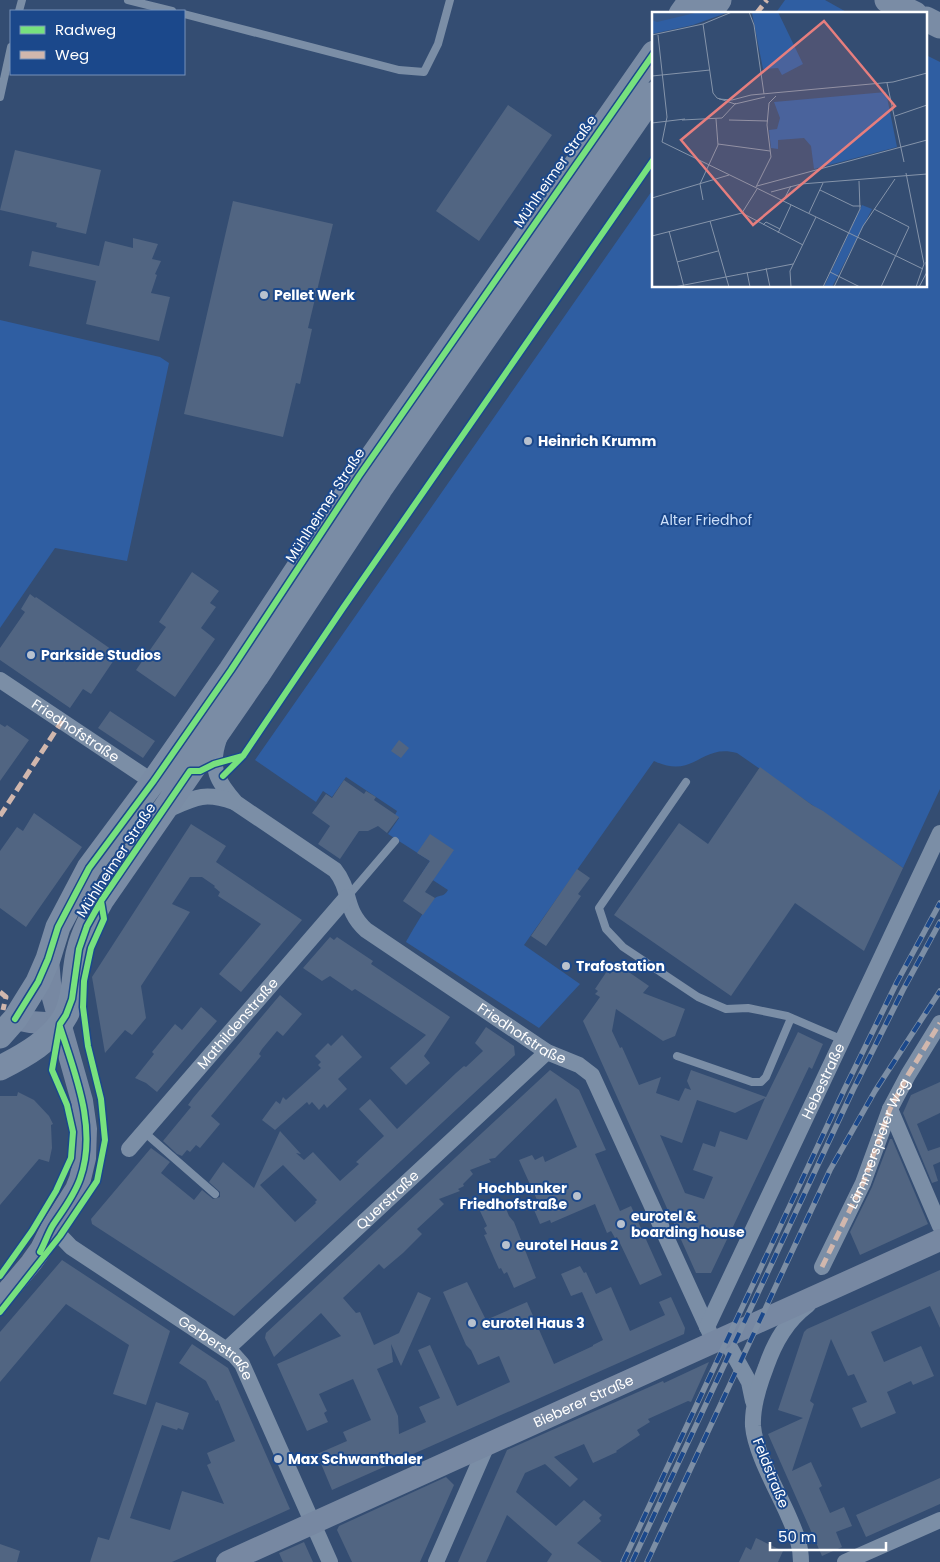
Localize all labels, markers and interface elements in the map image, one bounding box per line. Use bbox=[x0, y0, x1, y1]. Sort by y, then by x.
legend bbox=[10, 10, 185, 75]
inset map bbox=[652, 12, 928, 288]
text: Radweg bbox=[55, 19, 116, 40]
text: Weg bbox=[55, 44, 89, 65]
street label: Mühlheimer Straße bbox=[509, 111, 601, 231]
place label: Pellet Werk bbox=[274, 285, 355, 305]
marker: Pellet Werk bbox=[258, 289, 270, 301]
place label: Heinrich Krumm bbox=[538, 431, 656, 451]
marker: Heinrich Krumm bbox=[522, 435, 534, 447]
street label: Mühlheimer Straße bbox=[280, 444, 370, 566]
park label: Alter Friedhof bbox=[660, 510, 752, 530]
place label: Parkside Studios bbox=[41, 645, 161, 665]
marker: Parkside Studios bbox=[25, 649, 37, 661]
street label: Friedhofstraße bbox=[28, 694, 124, 767]
street label: Mühlheimer Straße bbox=[71, 799, 161, 921]
place label: Trafostation bbox=[576, 956, 665, 976]
marker: Trafostation bbox=[560, 960, 572, 972]
street label: Mathildenstraße bbox=[192, 973, 283, 1073]
street label: Friedhofstraße bbox=[474, 998, 570, 1069]
street label: Hebestraße bbox=[797, 1039, 850, 1122]
street label: Lämmerspieler Weg bbox=[842, 1074, 915, 1212]
street label: Querstraße bbox=[352, 1166, 424, 1234]
place label: Hochbunker Friedhofstraße bbox=[459, 1178, 567, 1214]
marker: Hochbunker Friedhofstraße bbox=[571, 1190, 583, 1202]
place label: eurotel & boarding house bbox=[631, 1206, 745, 1242]
marker: eurotel & boarding house bbox=[615, 1218, 627, 1230]
place label: eurotel Haus 2 bbox=[516, 1235, 618, 1255]
marker: eurotel Haus 2 bbox=[500, 1239, 512, 1251]
street label: Gerberstraße bbox=[174, 1311, 258, 1384]
place label: eurotel Haus 3 bbox=[482, 1313, 585, 1333]
marker: eurotel Haus 3 bbox=[466, 1317, 478, 1329]
street label: Bieberer Straße bbox=[530, 1370, 637, 1432]
street label: Feldstraße bbox=[748, 1435, 794, 1511]
place label: Max Schwanthaler bbox=[288, 1449, 423, 1469]
marker: Max Schwanthaler bbox=[272, 1453, 284, 1465]
scale bar bbox=[770, 1520, 886, 1552]
text: 50 m bbox=[778, 1526, 816, 1547]

